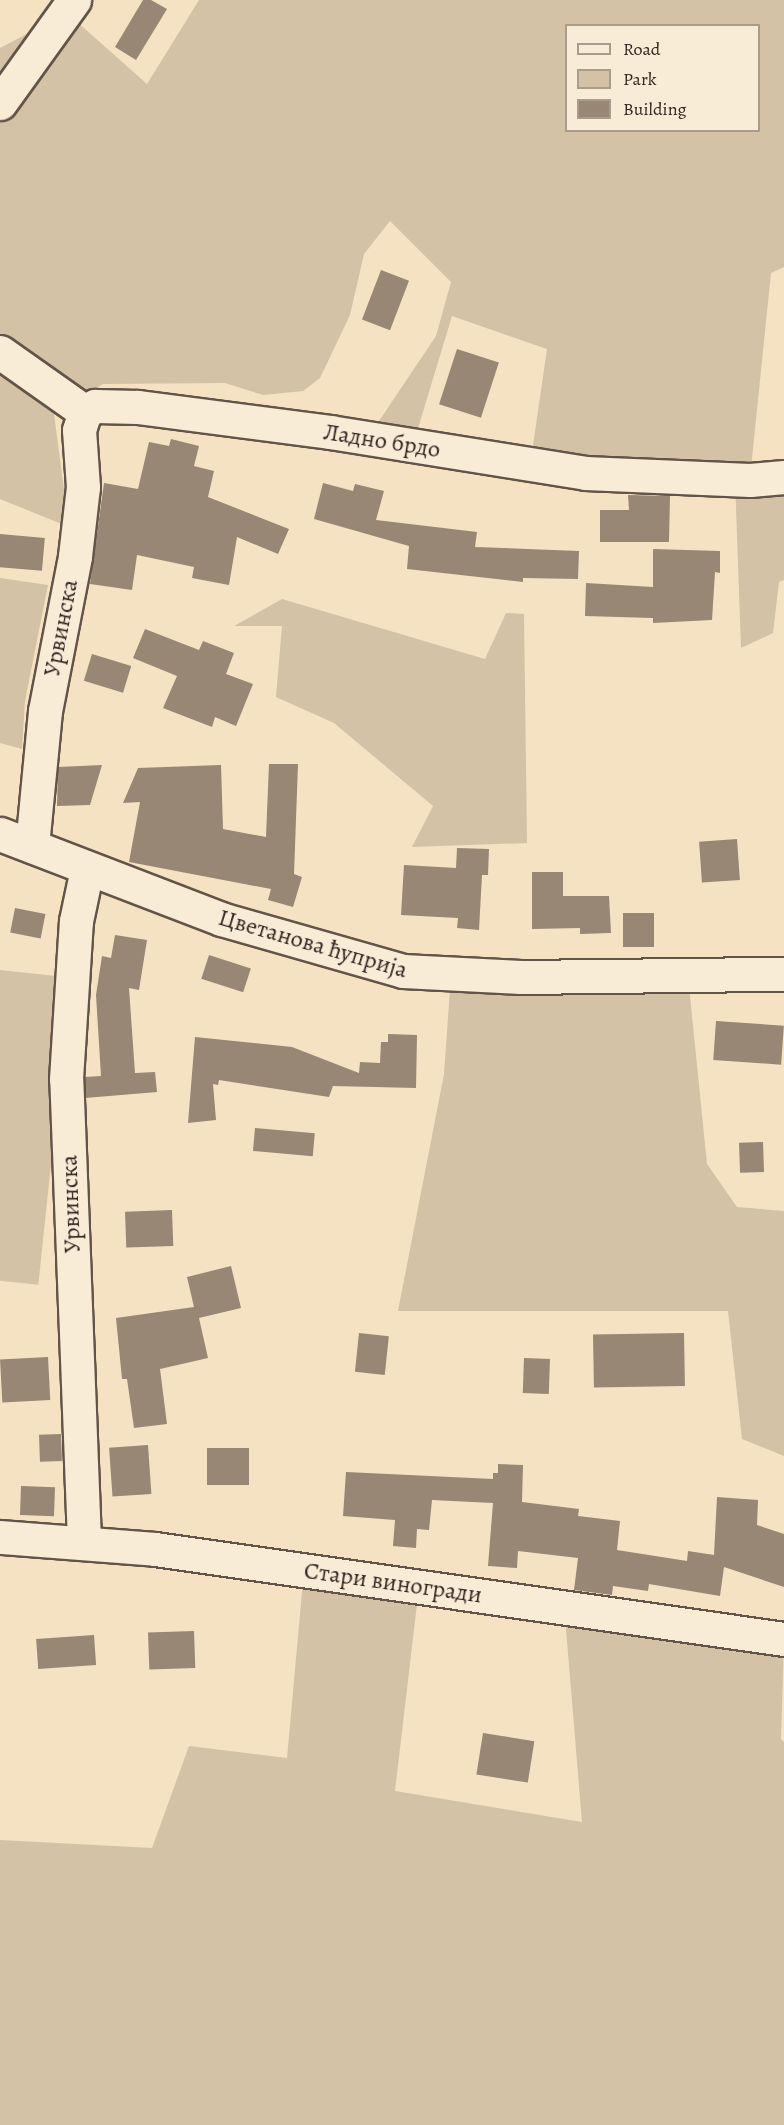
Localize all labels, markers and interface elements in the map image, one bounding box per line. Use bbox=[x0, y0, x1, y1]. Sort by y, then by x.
legend bbox=[565, 24, 760, 132]
text: Road bbox=[623, 37, 660, 61]
text: Park bbox=[623, 67, 657, 91]
text: Building bbox=[623, 97, 687, 121]
street label: Ладно брдо bbox=[321, 418, 443, 464]
street label: Урвинска bbox=[37, 577, 85, 679]
street label: Цветанова ћуприја bbox=[215, 903, 411, 985]
street label: Урвинска bbox=[55, 1154, 87, 1254]
street label: Стари виногради bbox=[302, 1556, 484, 1610]

